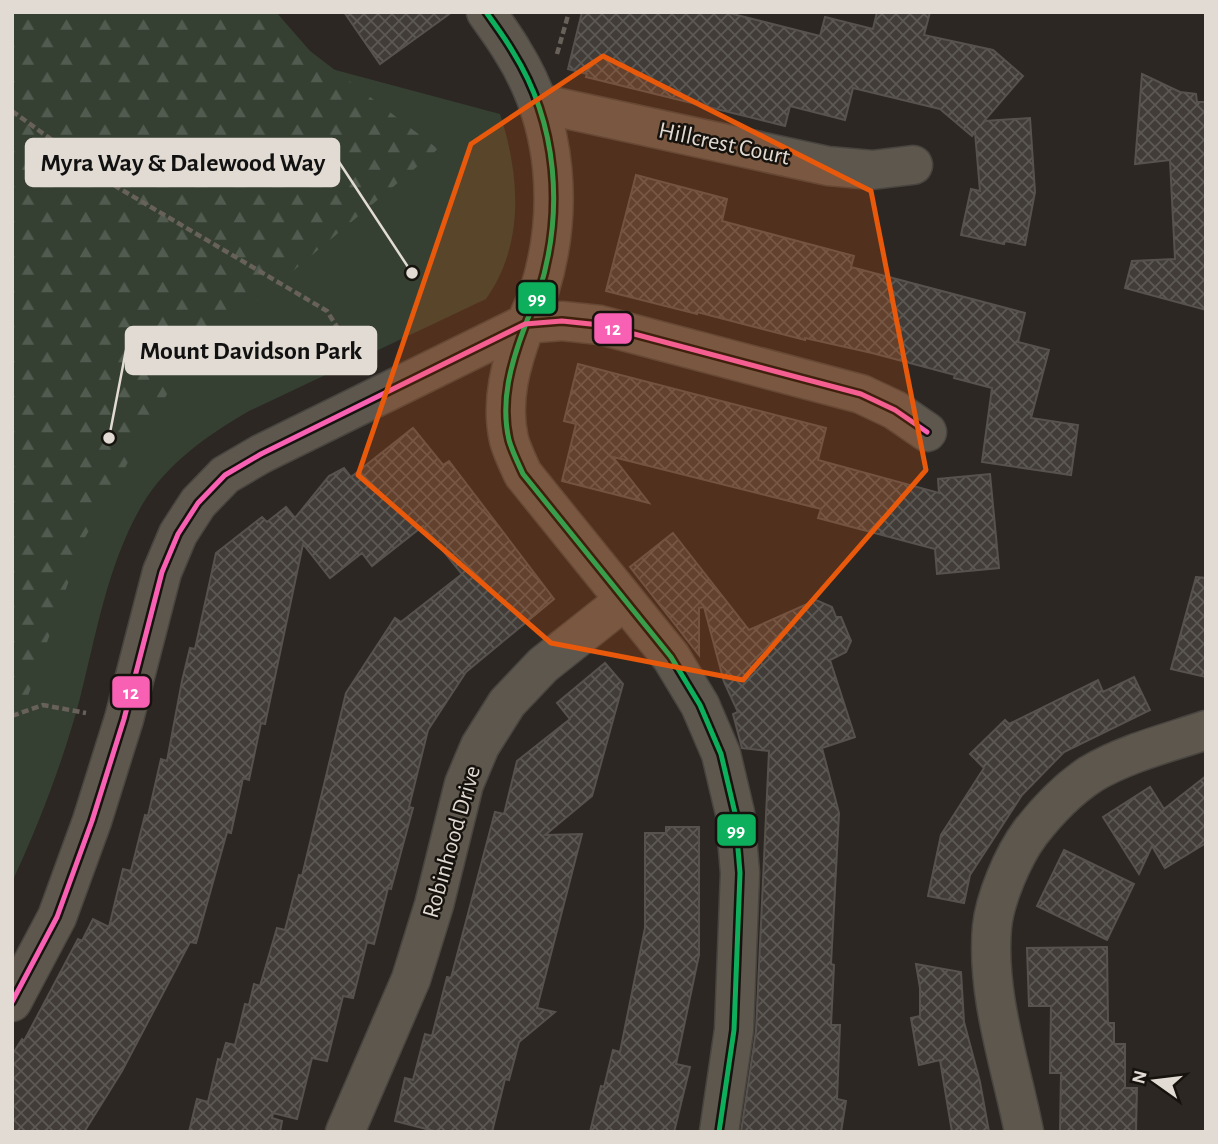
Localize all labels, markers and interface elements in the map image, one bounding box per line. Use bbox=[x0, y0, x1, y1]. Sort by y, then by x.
street label: Hillcrest Court bbox=[656, 118, 792, 170]
callout: Myra Way & Dalewood Way bbox=[26, 139, 339, 186]
text: Myra Way & Dalewood Way bbox=[40, 150, 326, 176]
line badge: 99 bbox=[517, 281, 557, 315]
text: 99 bbox=[528, 290, 546, 309]
line badge: 12 bbox=[593, 312, 633, 345]
text: 12 bbox=[605, 320, 621, 339]
callout: Mount Davidson Park bbox=[126, 327, 376, 374]
text: Mount Davidson Park bbox=[140, 338, 362, 364]
line badge: 12 bbox=[111, 675, 151, 709]
text: 12 bbox=[123, 684, 139, 703]
street label: Robinhood Drive bbox=[419, 763, 485, 921]
line badge: 99 bbox=[716, 813, 757, 847]
text: 99 bbox=[727, 822, 745, 841]
north arrow bbox=[1120, 1046, 1190, 1116]
text: N bbox=[1129, 1069, 1151, 1086]

